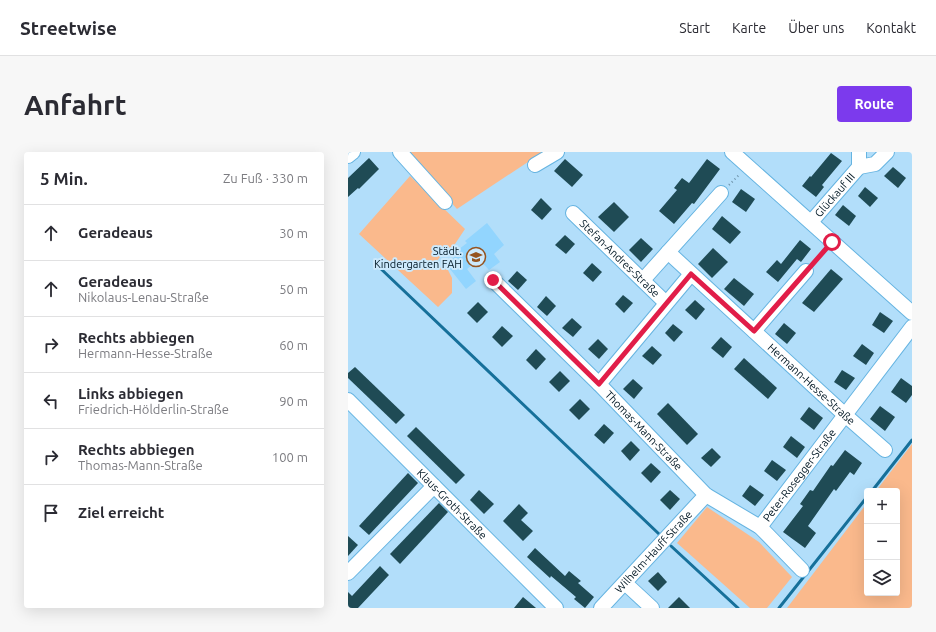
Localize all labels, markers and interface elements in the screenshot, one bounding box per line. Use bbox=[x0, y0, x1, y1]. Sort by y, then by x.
text: Streetwise bbox=[20, 17, 117, 39]
text: Start bbox=[679, 20, 710, 36]
text: Karte bbox=[732, 20, 766, 36]
text: Über uns bbox=[788, 20, 844, 36]
text: Kontakt bbox=[866, 20, 916, 36]
button: Route bbox=[837, 86, 912, 122]
text: Anfahrt bbox=[24, 89, 127, 120]
text: 5 Min. bbox=[40, 169, 88, 188]
street label: Glückauf III bbox=[812, 170, 857, 219]
text: Zu Fuß · 330 m bbox=[223, 171, 308, 185]
street label: Stefan-Andres-Straße bbox=[577, 217, 662, 299]
icon: ahead bbox=[40, 222, 62, 244]
text: Geradeaus bbox=[78, 224, 153, 241]
text: 30 m bbox=[279, 226, 308, 240]
route start bbox=[823, 233, 841, 251]
place label: Städt. Kindergarten FAH bbox=[374, 245, 462, 270]
school or university icon: Städt. Kindergarten FAH bbox=[465, 246, 487, 268]
route end bbox=[484, 271, 502, 289]
text: Geradeaus bbox=[78, 273, 153, 290]
icon: ahead bbox=[40, 278, 62, 300]
text: 50 m bbox=[279, 282, 308, 296]
text: Nikolaus-Lenau-Straße bbox=[78, 290, 209, 304]
text: Rechts abbiegen bbox=[78, 329, 195, 346]
icon: right bbox=[40, 334, 62, 356]
text: 60 m bbox=[279, 338, 308, 352]
street label: Hermann-Hesse-Straße bbox=[765, 341, 858, 427]
text: Hermann-Hesse-Straße bbox=[78, 346, 213, 360]
text: Links abbiegen bbox=[78, 385, 183, 402]
street label: Thomas-Mann-Straße bbox=[603, 388, 685, 473]
icon: left bbox=[40, 390, 62, 412]
text: 90 m bbox=[279, 394, 308, 408]
text: Friedrich-Hölderlin-Straße bbox=[78, 402, 229, 416]
street label: Peter-Rosegger-Straße bbox=[760, 427, 838, 524]
text: Rechts abbiegen bbox=[78, 441, 195, 458]
icon: right bbox=[40, 446, 62, 468]
text: 100 m bbox=[272, 450, 308, 464]
text: Thomas-Mann-Straße bbox=[78, 458, 203, 472]
street label: Klaus-Groth-Straße bbox=[415, 467, 489, 541]
map controls bbox=[864, 488, 900, 596]
button: + bbox=[864, 488, 900, 524]
icon: arrive bbox=[40, 502, 62, 524]
text: Ziel erreicht bbox=[78, 504, 164, 521]
street label: Wilhelm-Hauff-Straße bbox=[612, 508, 694, 595]
button: − bbox=[864, 524, 900, 560]
button: layers bbox=[864, 560, 900, 596]

